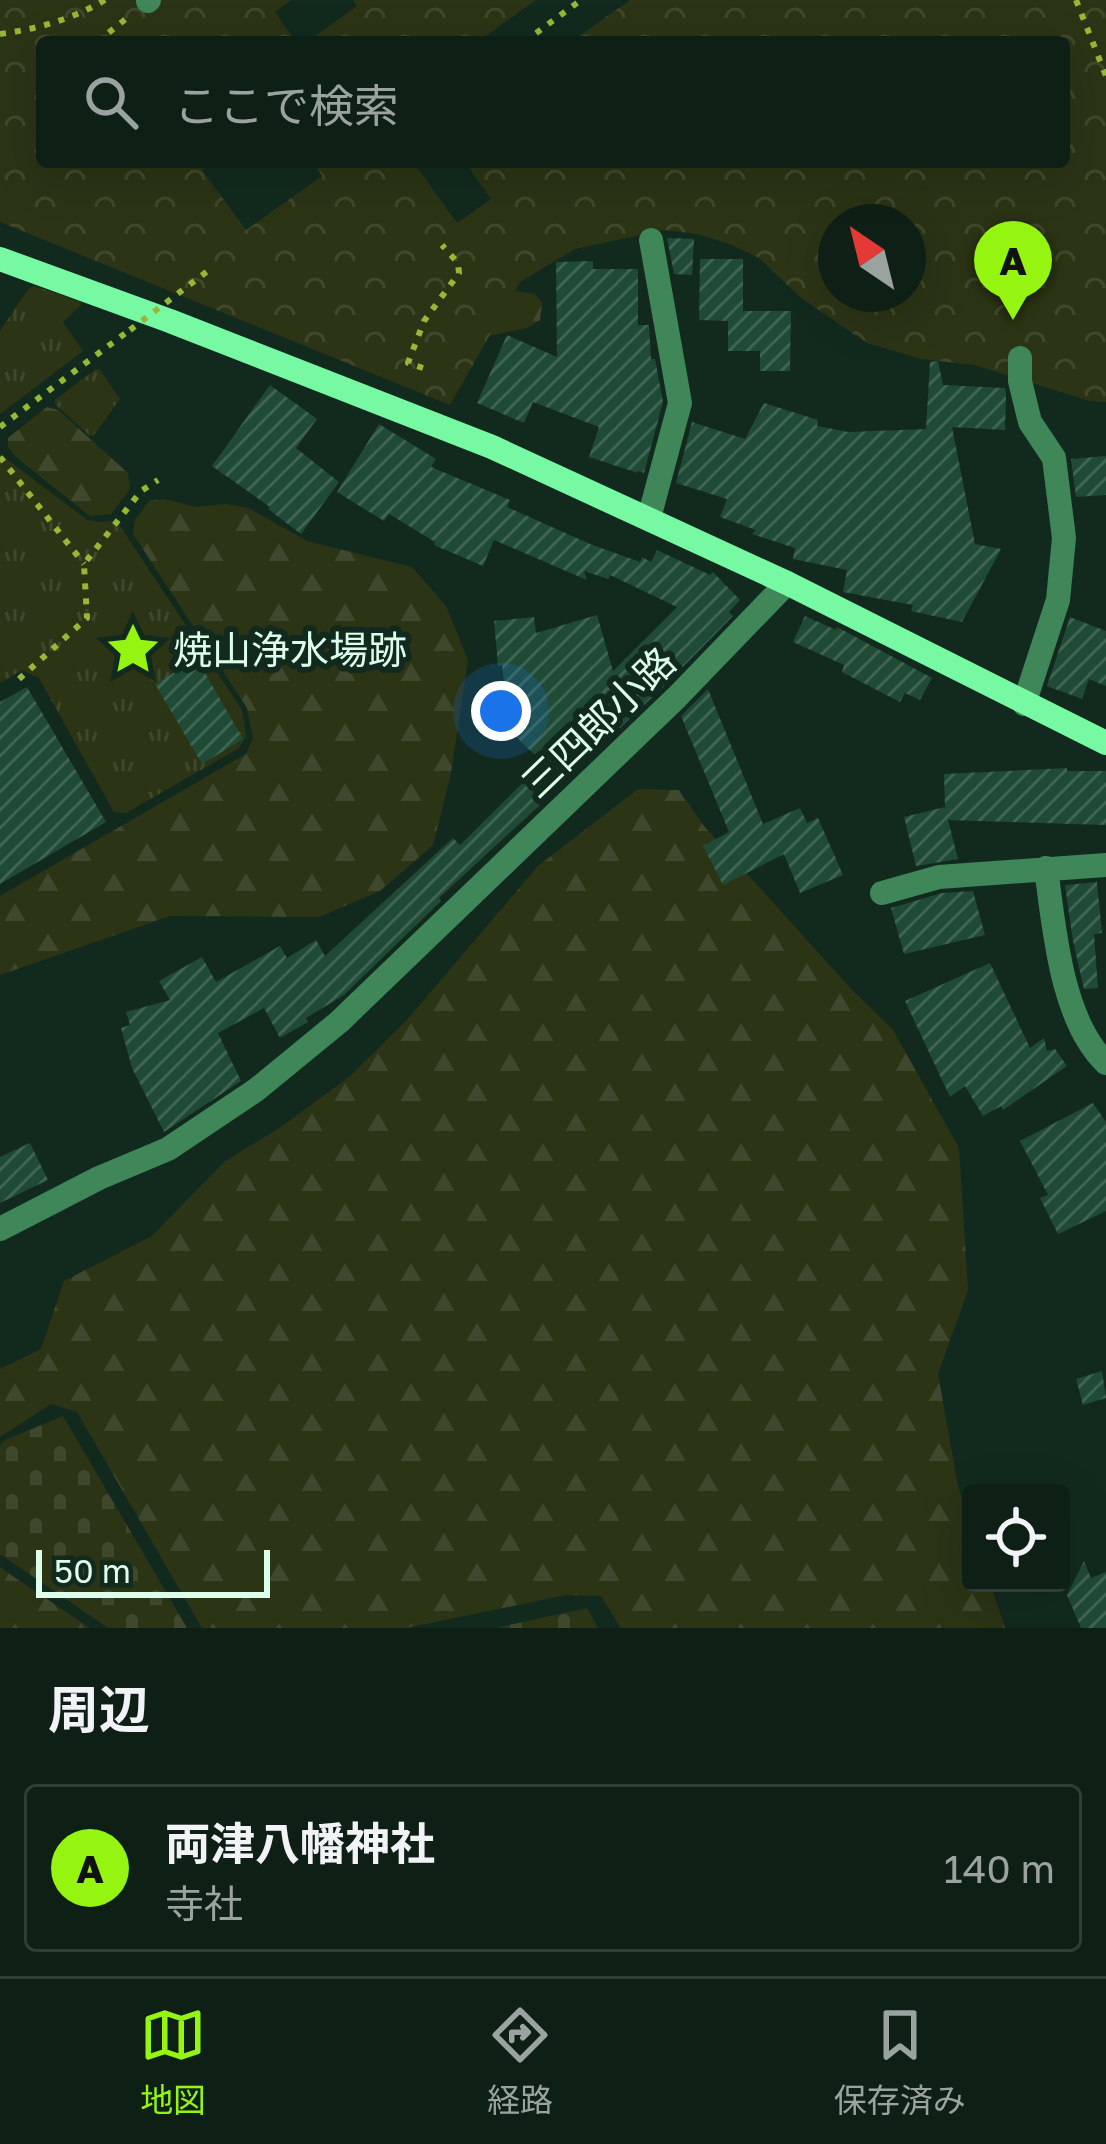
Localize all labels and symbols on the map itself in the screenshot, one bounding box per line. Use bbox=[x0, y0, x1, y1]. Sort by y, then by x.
north arrow bbox=[818, 204, 926, 312]
pin: A bbox=[974, 221, 1052, 320]
place icon: 焼山浄水場跡 bbox=[104, 620, 162, 678]
place label: 焼山浄水場跡 bbox=[173, 626, 407, 673]
street label: 三四郎小路 bbox=[512, 637, 684, 807]
your location bbox=[471, 681, 531, 741]
scale bar bbox=[36, 1544, 270, 1597]

